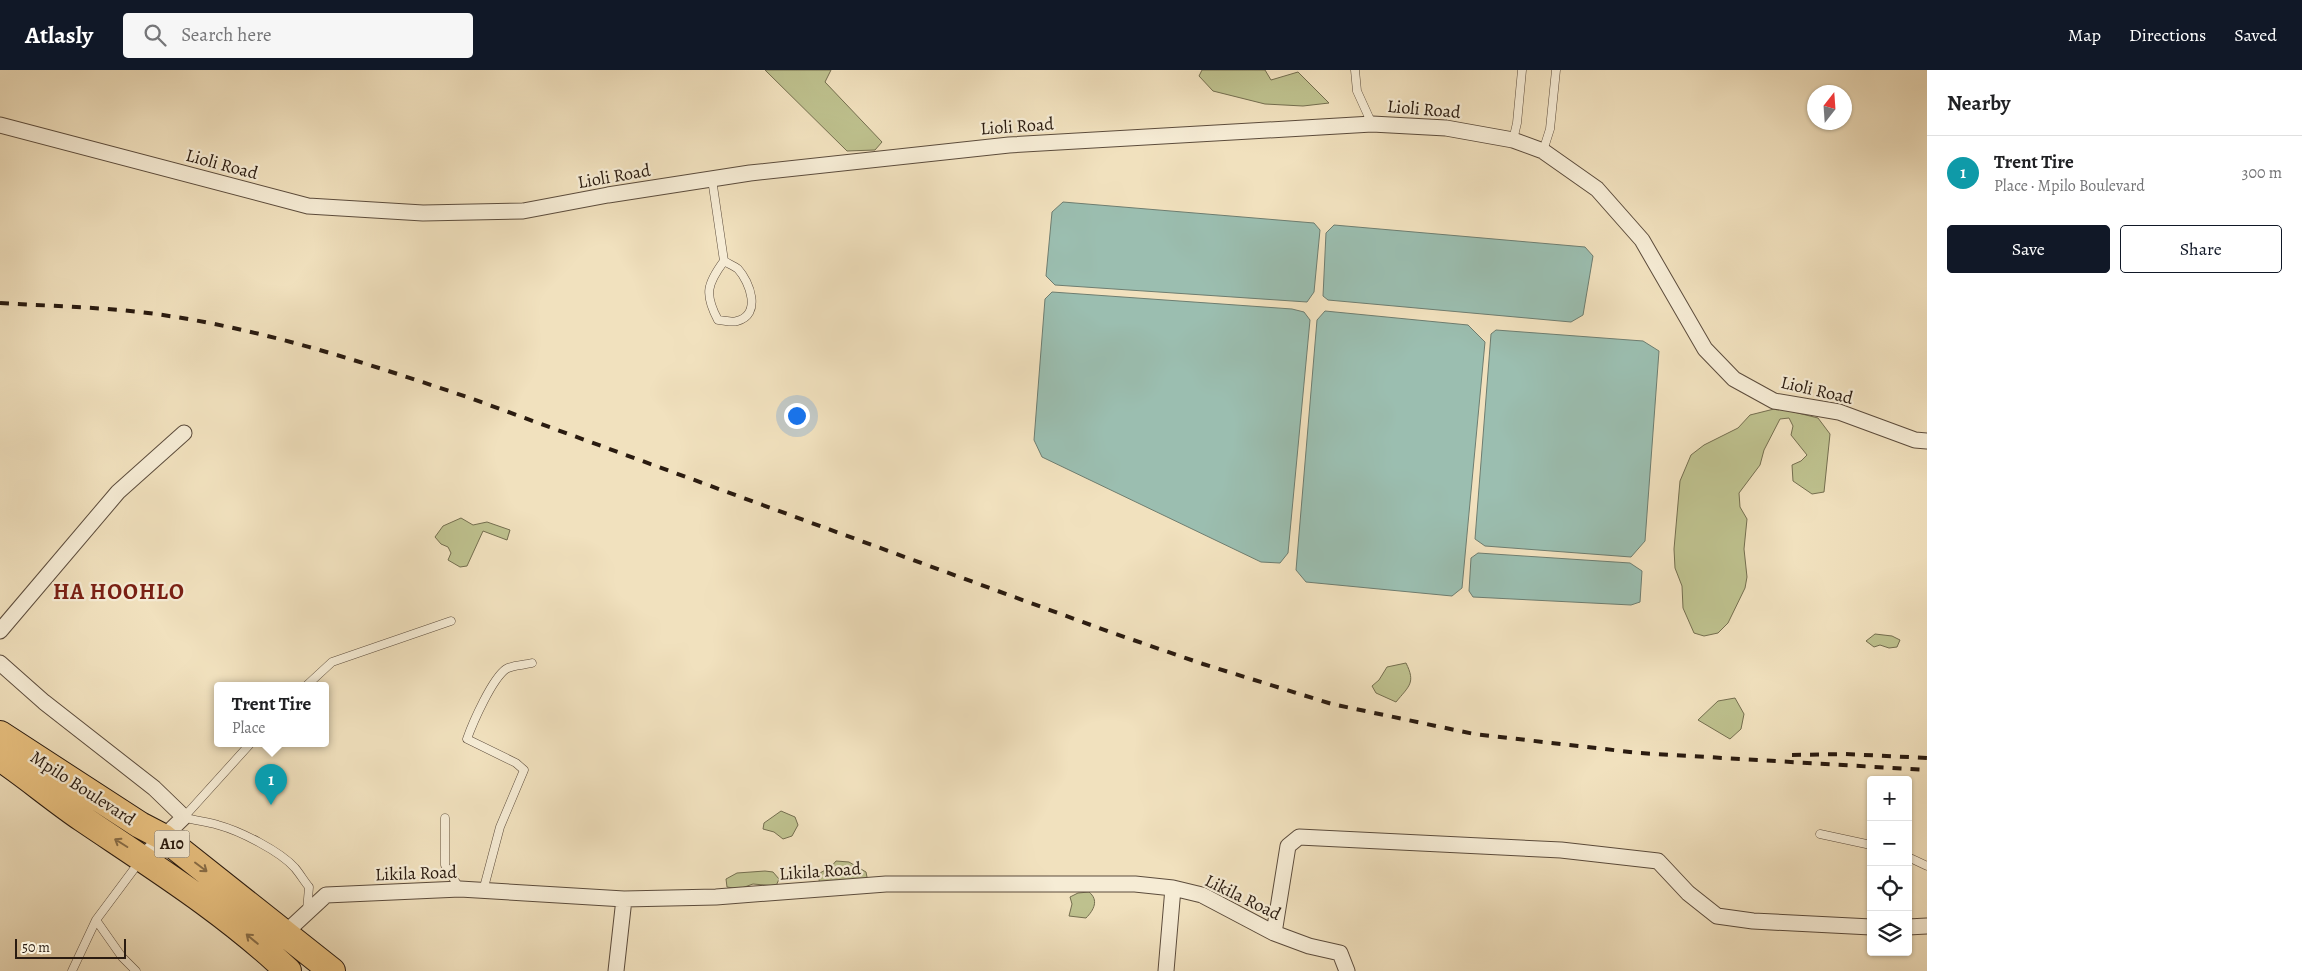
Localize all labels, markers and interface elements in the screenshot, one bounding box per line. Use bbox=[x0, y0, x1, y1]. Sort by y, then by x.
search box bbox=[123, 13, 473, 58]
text: Atlasly bbox=[25, 19, 93, 51]
icon: search bbox=[141, 21, 169, 49]
text: Search here bbox=[181, 22, 272, 48]
text: Map bbox=[2068, 23, 2101, 47]
text: Directions bbox=[2129, 23, 2206, 47]
text: Saved bbox=[2234, 23, 2277, 47]
north arrow bbox=[1807, 85, 1852, 130]
text: Nearby bbox=[1947, 89, 2010, 117]
street label: Lioli Road bbox=[1386, 94, 1462, 124]
street label: Lioli Road bbox=[979, 111, 1055, 141]
street label: Lioli Road bbox=[183, 143, 261, 185]
text: Trent Tire bbox=[1994, 149, 2074, 175]
street label: Lioli Road bbox=[576, 158, 653, 194]
text: 1 bbox=[1960, 162, 1966, 184]
text: 300 m bbox=[2242, 162, 2282, 184]
text: Place · Mpilo Boulevard bbox=[1994, 175, 2145, 197]
button: Save bbox=[1947, 225, 2110, 273]
button: Share bbox=[2120, 225, 2282, 273]
street label: Lioli Road bbox=[1778, 370, 1856, 410]
your location bbox=[784, 403, 810, 429]
district label: HA HOOHLO bbox=[53, 577, 185, 607]
popup bbox=[214, 682, 329, 747]
text: Trent Tire bbox=[232, 691, 311, 717]
text: Place bbox=[232, 717, 266, 739]
street label: Mpilo Boulevard bbox=[26, 745, 141, 831]
pin: 1 bbox=[255, 764, 287, 805]
map controls bbox=[1867, 776, 1912, 956]
button: + bbox=[1867, 776, 1912, 821]
button: − bbox=[1867, 821, 1912, 866]
road number: A10 bbox=[154, 831, 190, 858]
one-way arrow bbox=[114, 838, 128, 848]
street label: Likila Road bbox=[778, 856, 862, 886]
street label: Likila Road bbox=[375, 860, 458, 886]
one-way arrow bbox=[194, 862, 208, 872]
button: locate bbox=[1867, 866, 1912, 911]
street label: Likila Road bbox=[1201, 868, 1285, 926]
button: layers bbox=[1867, 911, 1912, 956]
one-way arrow bbox=[245, 933, 258, 944]
scale bar bbox=[15, 936, 126, 959]
text: 50 m bbox=[22, 938, 50, 957]

